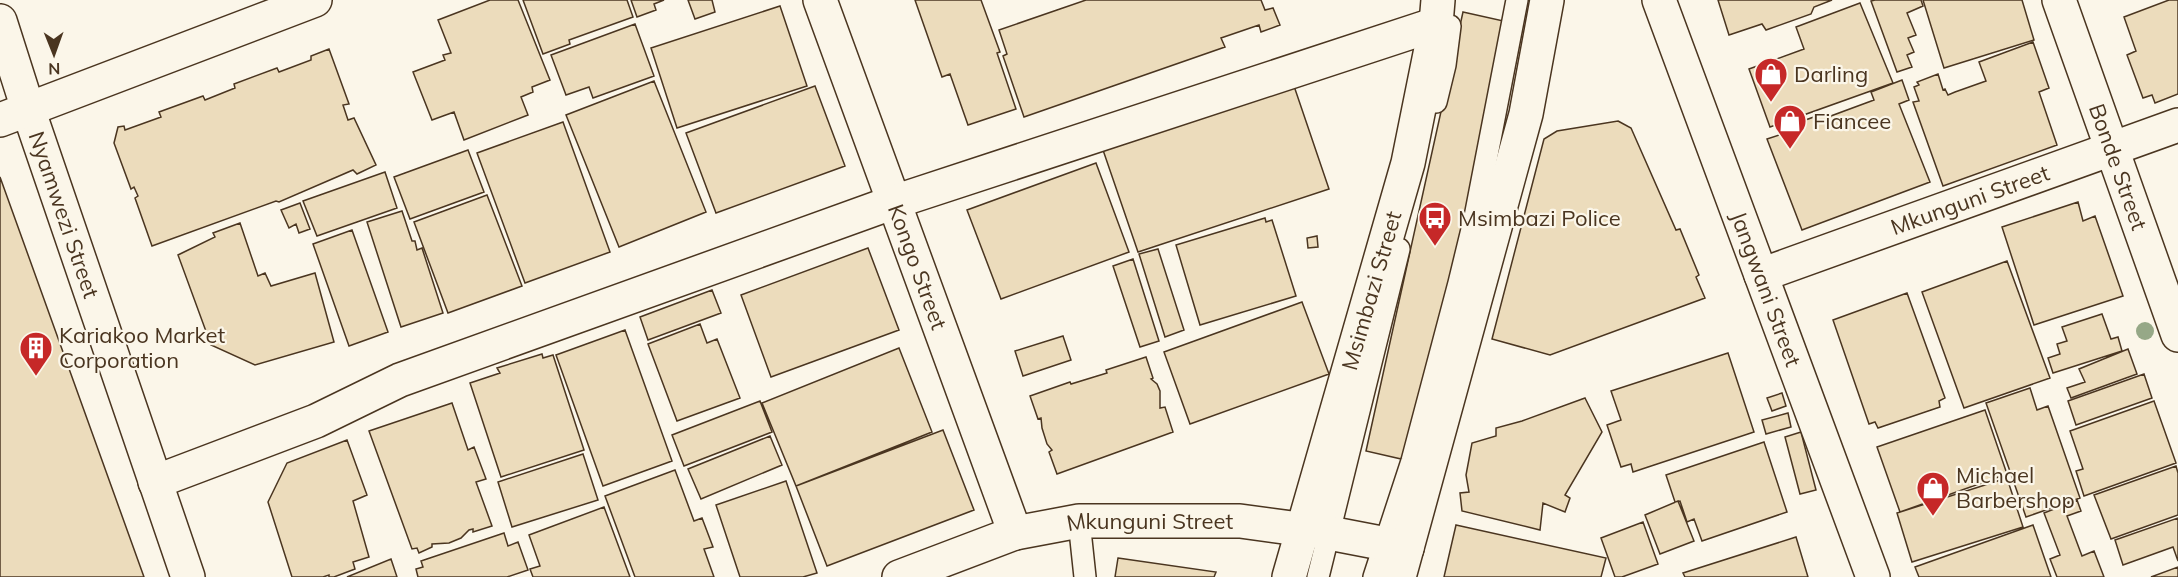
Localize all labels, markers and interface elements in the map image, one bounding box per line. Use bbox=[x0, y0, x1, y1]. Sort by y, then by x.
north arrow bbox=[24, 24, 84, 84]
shop icon: Darling bbox=[1753, 56, 1789, 103]
text: N bbox=[48, 59, 60, 79]
place label: Darling bbox=[1794, 60, 1868, 88]
street label: Bonde Street bbox=[2083, 100, 2154, 234]
shop icon: Fiancee bbox=[1772, 103, 1808, 150]
place label: Fiancee bbox=[1813, 107, 1891, 135]
street label: Nyamwezi Street bbox=[23, 128, 106, 302]
street label: Mkunguni Street bbox=[1887, 158, 2053, 241]
street label: Kongo Street bbox=[882, 200, 953, 334]
bus stop icon: Msimbazi Police bbox=[1417, 200, 1453, 247]
place label: Msimbazi Police bbox=[1458, 204, 1621, 232]
street label: Jangwani Street bbox=[1725, 207, 1808, 371]
street label: Msimbazi Street bbox=[1335, 208, 1408, 373]
place label: Kariakoo Market Corporation bbox=[59, 321, 226, 374]
building icon: Kariakoo Market Corporation bbox=[18, 330, 54, 377]
place label: Michael Barbershop bbox=[1956, 461, 2075, 514]
shop icon: Michael Barbershop bbox=[1915, 470, 1951, 517]
street label: Mkunguni Street bbox=[1064, 506, 1233, 537]

